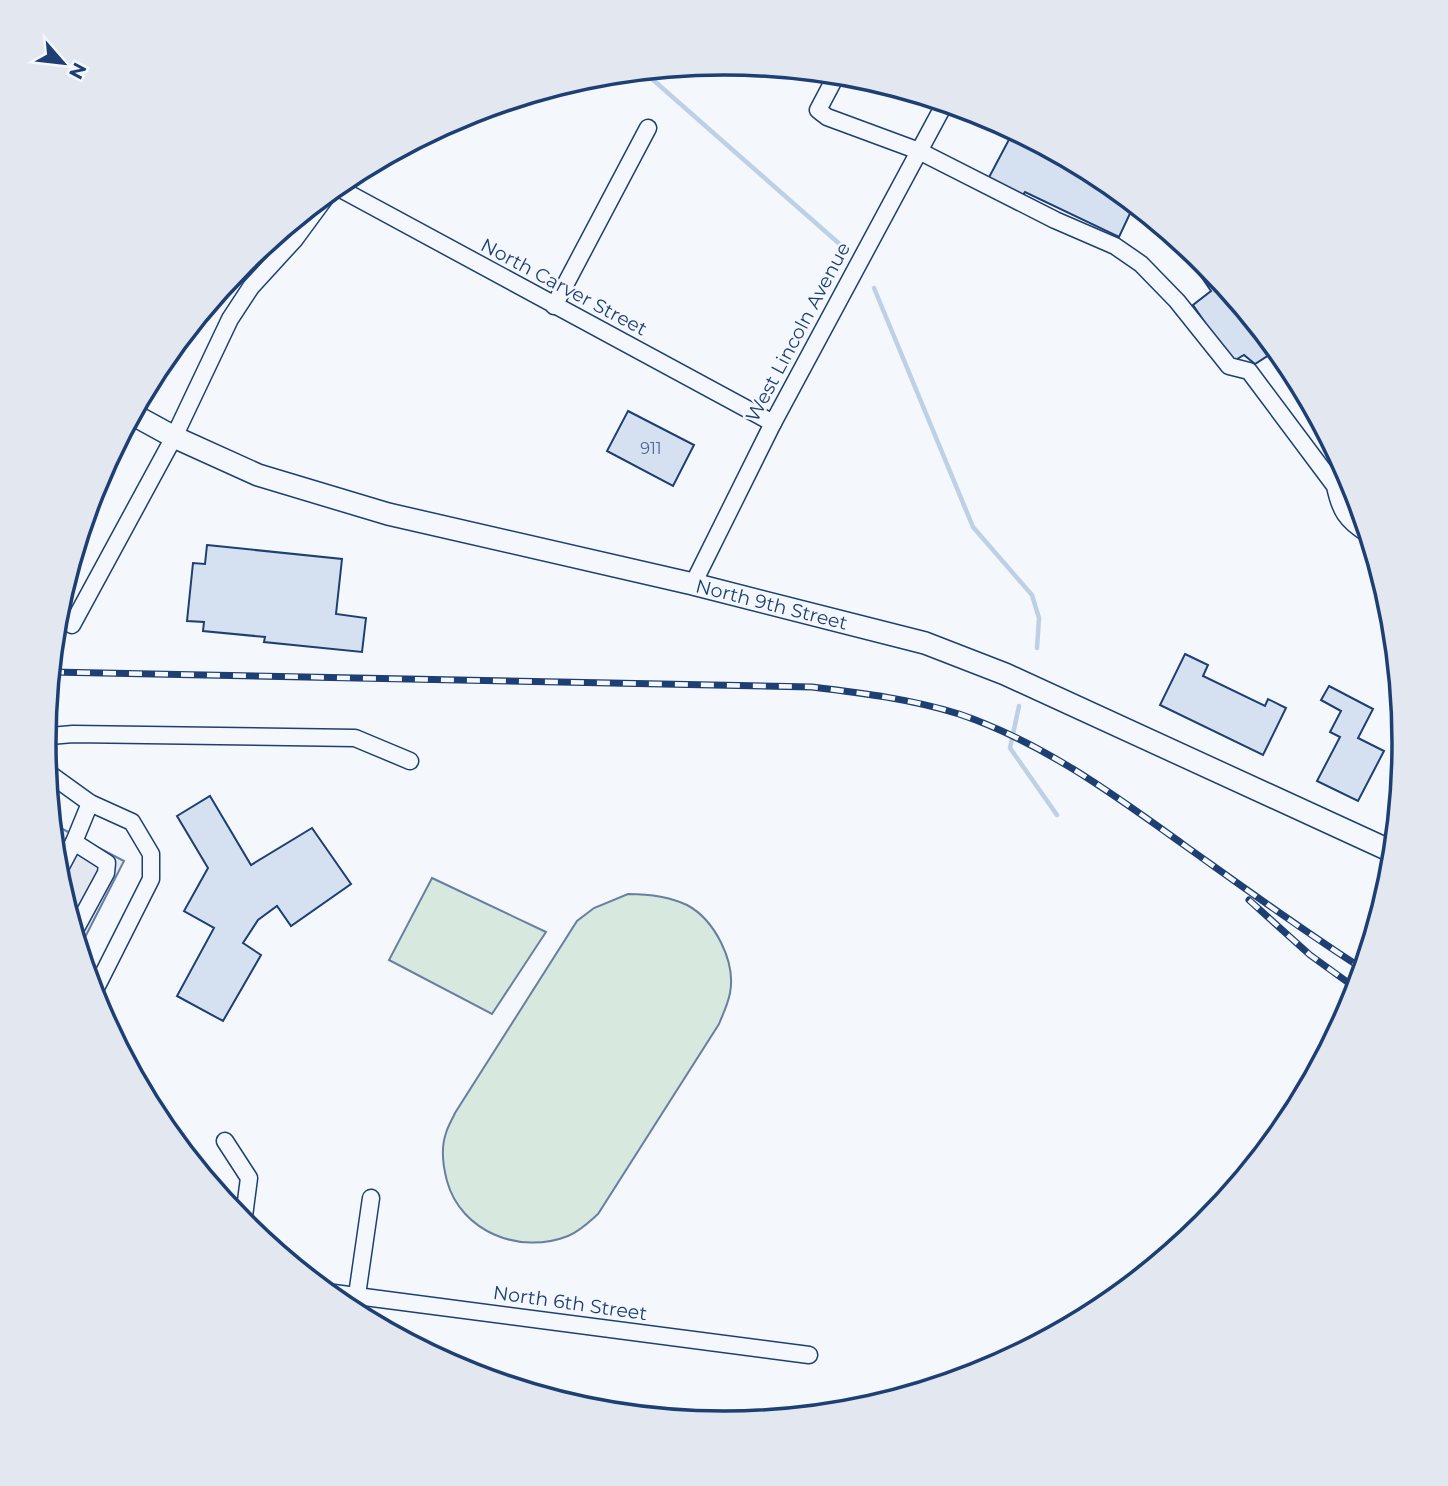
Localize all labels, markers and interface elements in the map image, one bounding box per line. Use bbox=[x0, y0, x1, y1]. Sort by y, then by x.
north arrow bbox=[28, 28, 98, 98]
text: N bbox=[64, 59, 91, 83]
street label: North Carver Street bbox=[477, 233, 651, 341]
street label: West Lincoln Avenue bbox=[741, 238, 855, 426]
house number: 911 bbox=[640, 439, 662, 458]
street label: North 9th Street bbox=[693, 574, 850, 634]
street label: North 6th Street bbox=[491, 1281, 649, 1325]

